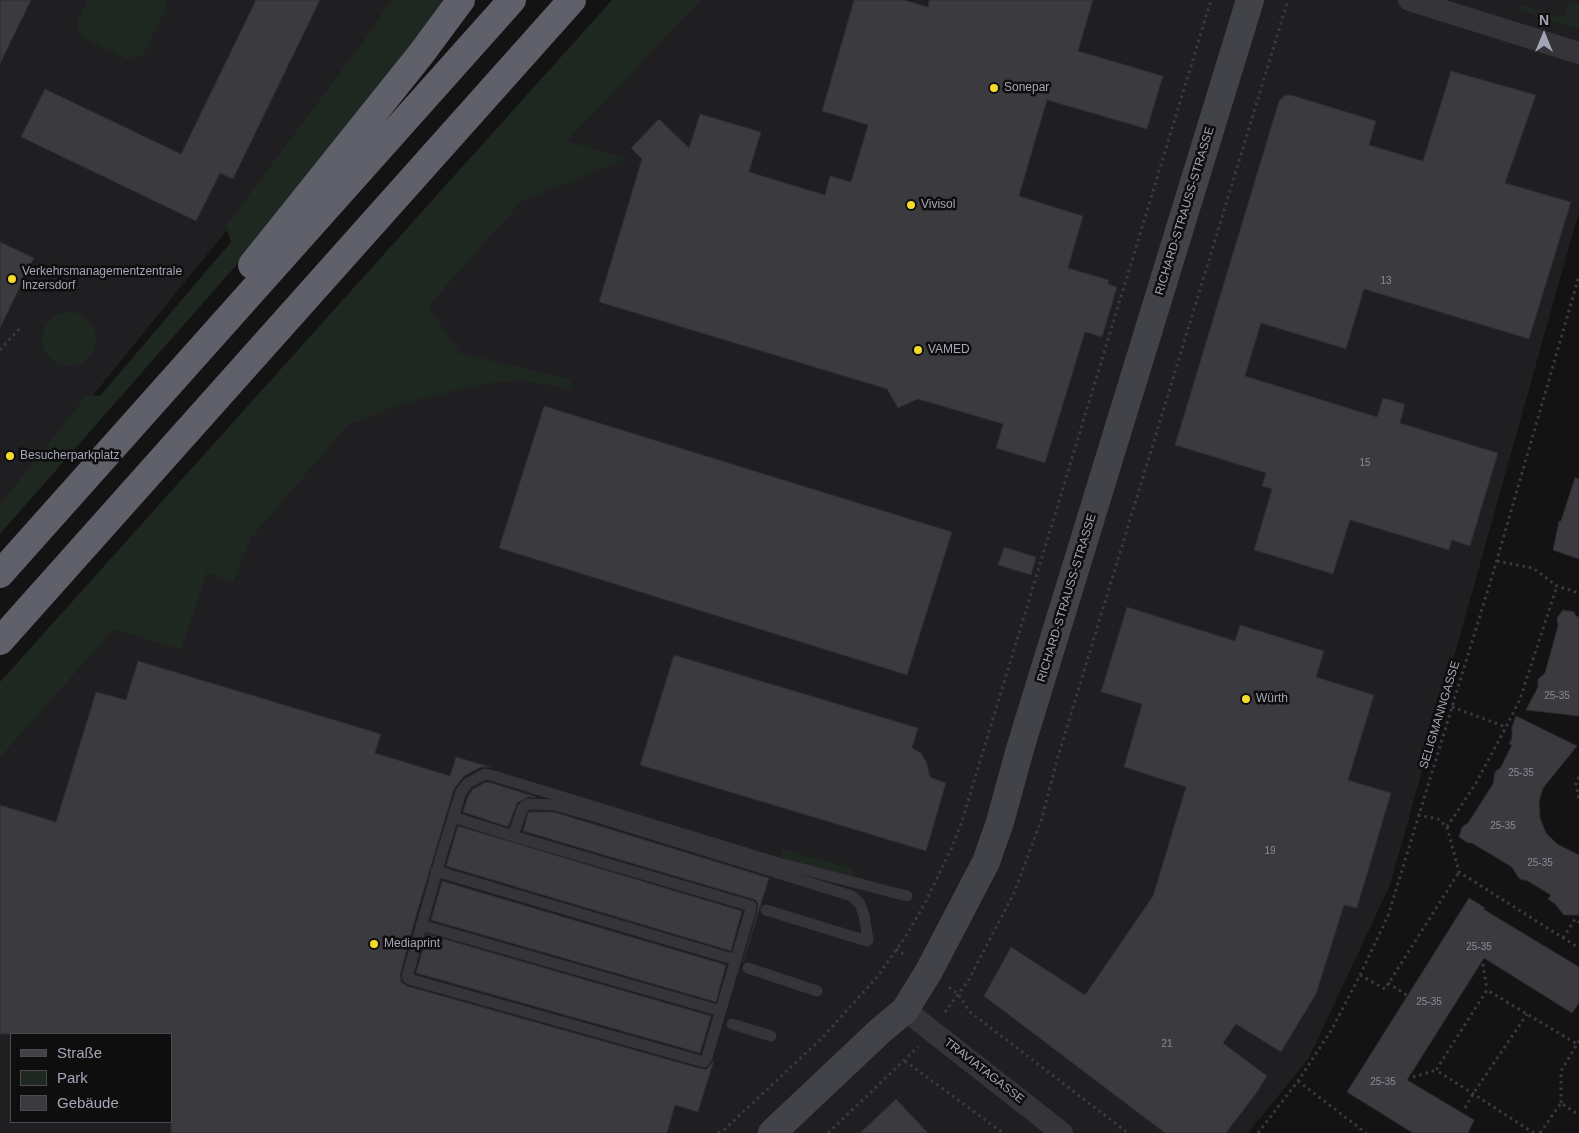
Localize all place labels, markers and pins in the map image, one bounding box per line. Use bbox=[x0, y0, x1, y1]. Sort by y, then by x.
place label: Sonepar bbox=[1004, 81, 1049, 95]
marker: Sonepar bbox=[988, 82, 1000, 94]
place label: Vivisol bbox=[921, 198, 955, 212]
marker: Vivisol bbox=[905, 199, 917, 211]
place label: Verkehrsmanagementzentrale Inzersdorf bbox=[22, 265, 182, 293]
marker: Verkehrsmanagementzentrale Inzersdorf bbox=[6, 273, 18, 285]
place label: VAMED bbox=[928, 343, 970, 357]
marker: VAMED bbox=[912, 344, 924, 356]
place label: Besucherparkplatz bbox=[20, 449, 119, 463]
marker: Besucherparkplatz bbox=[4, 450, 16, 462]
place label: Würth bbox=[1256, 692, 1288, 706]
marker: Würth bbox=[1240, 693, 1252, 705]
place label: Mediaprint bbox=[384, 937, 440, 951]
marker: Mediaprint bbox=[368, 938, 380, 950]

